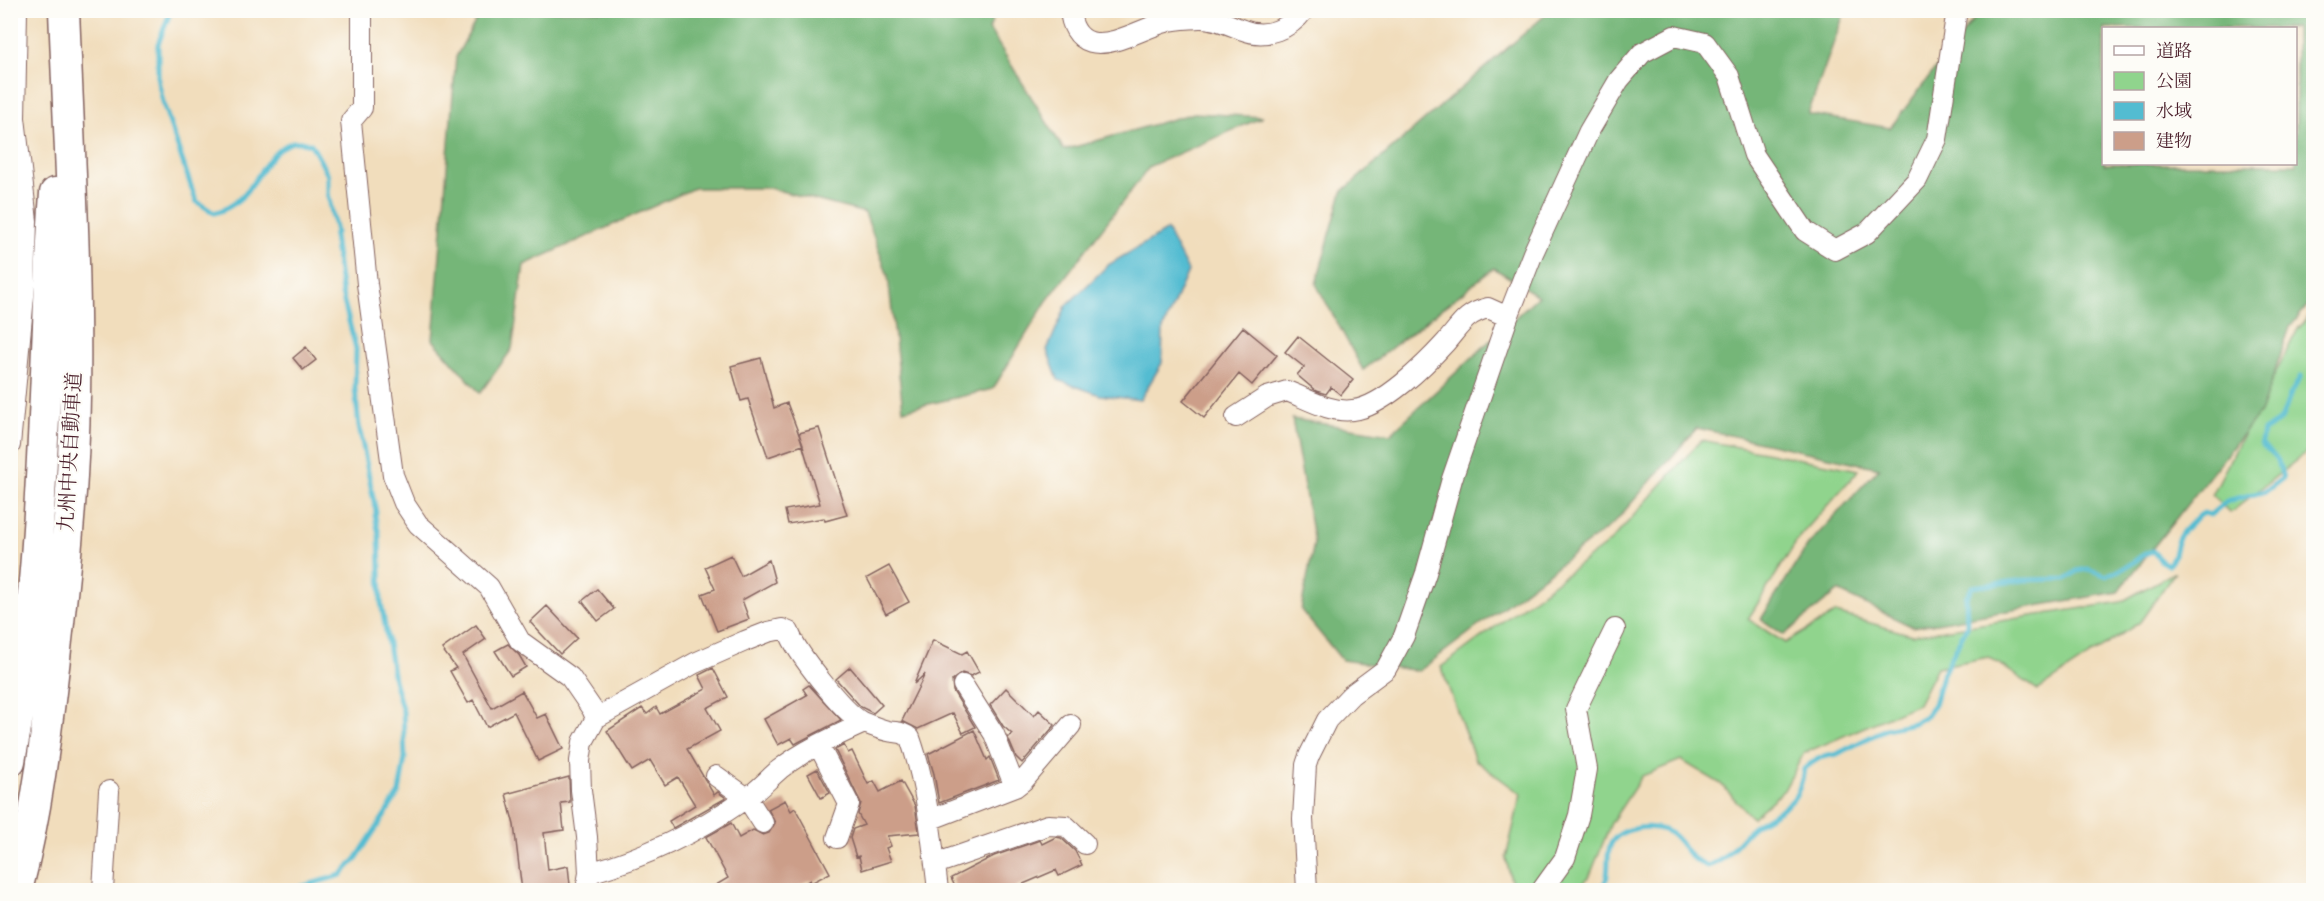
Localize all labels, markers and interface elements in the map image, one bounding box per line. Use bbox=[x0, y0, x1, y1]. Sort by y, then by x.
legend bbox=[2102, 27, 2297, 165]
text: 道路 bbox=[2156, 40, 2192, 63]
text: 公園 bbox=[2156, 70, 2192, 93]
text: 水域 bbox=[2156, 100, 2192, 123]
text: 建物 bbox=[2156, 130, 2192, 153]
street label: 九州中央自動車道 bbox=[53, 371, 87, 533]

